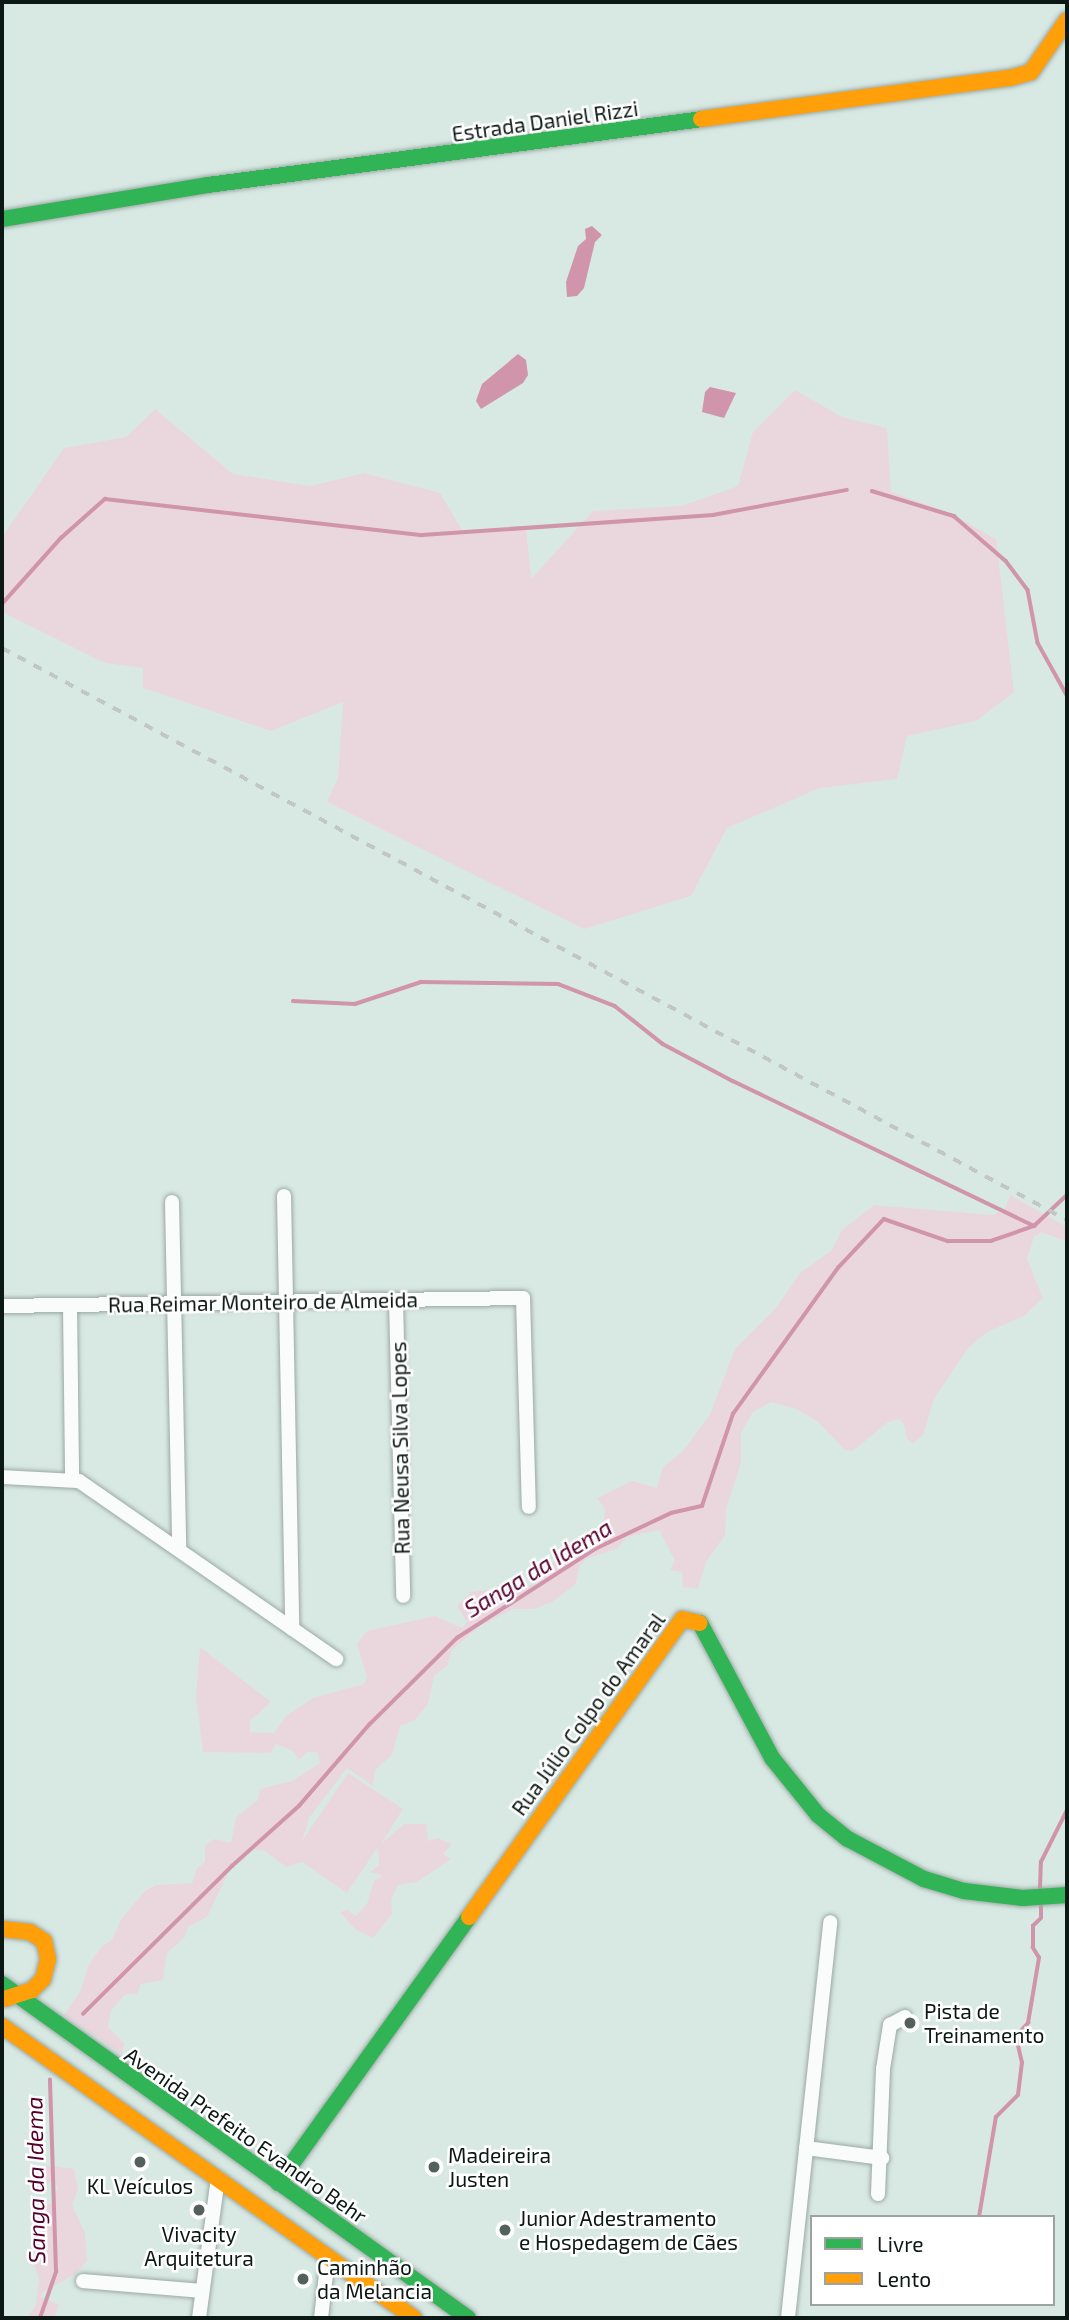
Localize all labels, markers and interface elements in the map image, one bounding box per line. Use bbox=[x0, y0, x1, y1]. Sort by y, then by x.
street label: Estrada Daniel Rizzi bbox=[450, 95, 640, 147]
street label: Rua Reimar Monteiro de Almeida bbox=[107, 1287, 419, 1317]
street label: Rua Neusa Silva Lopes bbox=[386, 1341, 414, 1555]
water label: Sanga da Idema bbox=[459, 1513, 617, 1623]
street label: Rua Júlio Colpo do Amaral bbox=[506, 1607, 670, 1821]
place label: Pista de Treinamento bbox=[924, 1998, 1044, 2048]
marker: Pista de Treinamento bbox=[902, 2015, 918, 2031]
street label: Avenida Prefeito Evandro Behr bbox=[120, 2042, 372, 2228]
water label: Sanga da Idema bbox=[20, 2096, 50, 2264]
place label: Madeireira Justen bbox=[448, 2142, 551, 2192]
marker: KL Veículos bbox=[132, 2154, 148, 2170]
marker: Madeireira Justen bbox=[426, 2159, 442, 2175]
place label: KL Veículos bbox=[86, 2173, 194, 2199]
marker: Vivacity Arquitetura bbox=[191, 2202, 207, 2218]
place label: Junior Adestramento e Hospedagem de Cães bbox=[519, 2205, 738, 2255]
legend bbox=[810, 2215, 1055, 2306]
place label: Vivacity Arquitetura bbox=[144, 2221, 254, 2271]
marker: Junior Adestramento e Hospedagem de Cães bbox=[497, 2222, 513, 2238]
text: Livre bbox=[877, 2231, 924, 2256]
place label: Caminhão da Melancia bbox=[317, 2254, 432, 2304]
text: Lento bbox=[877, 2266, 931, 2291]
marker: Caminhão da Melancia bbox=[295, 2271, 311, 2287]

